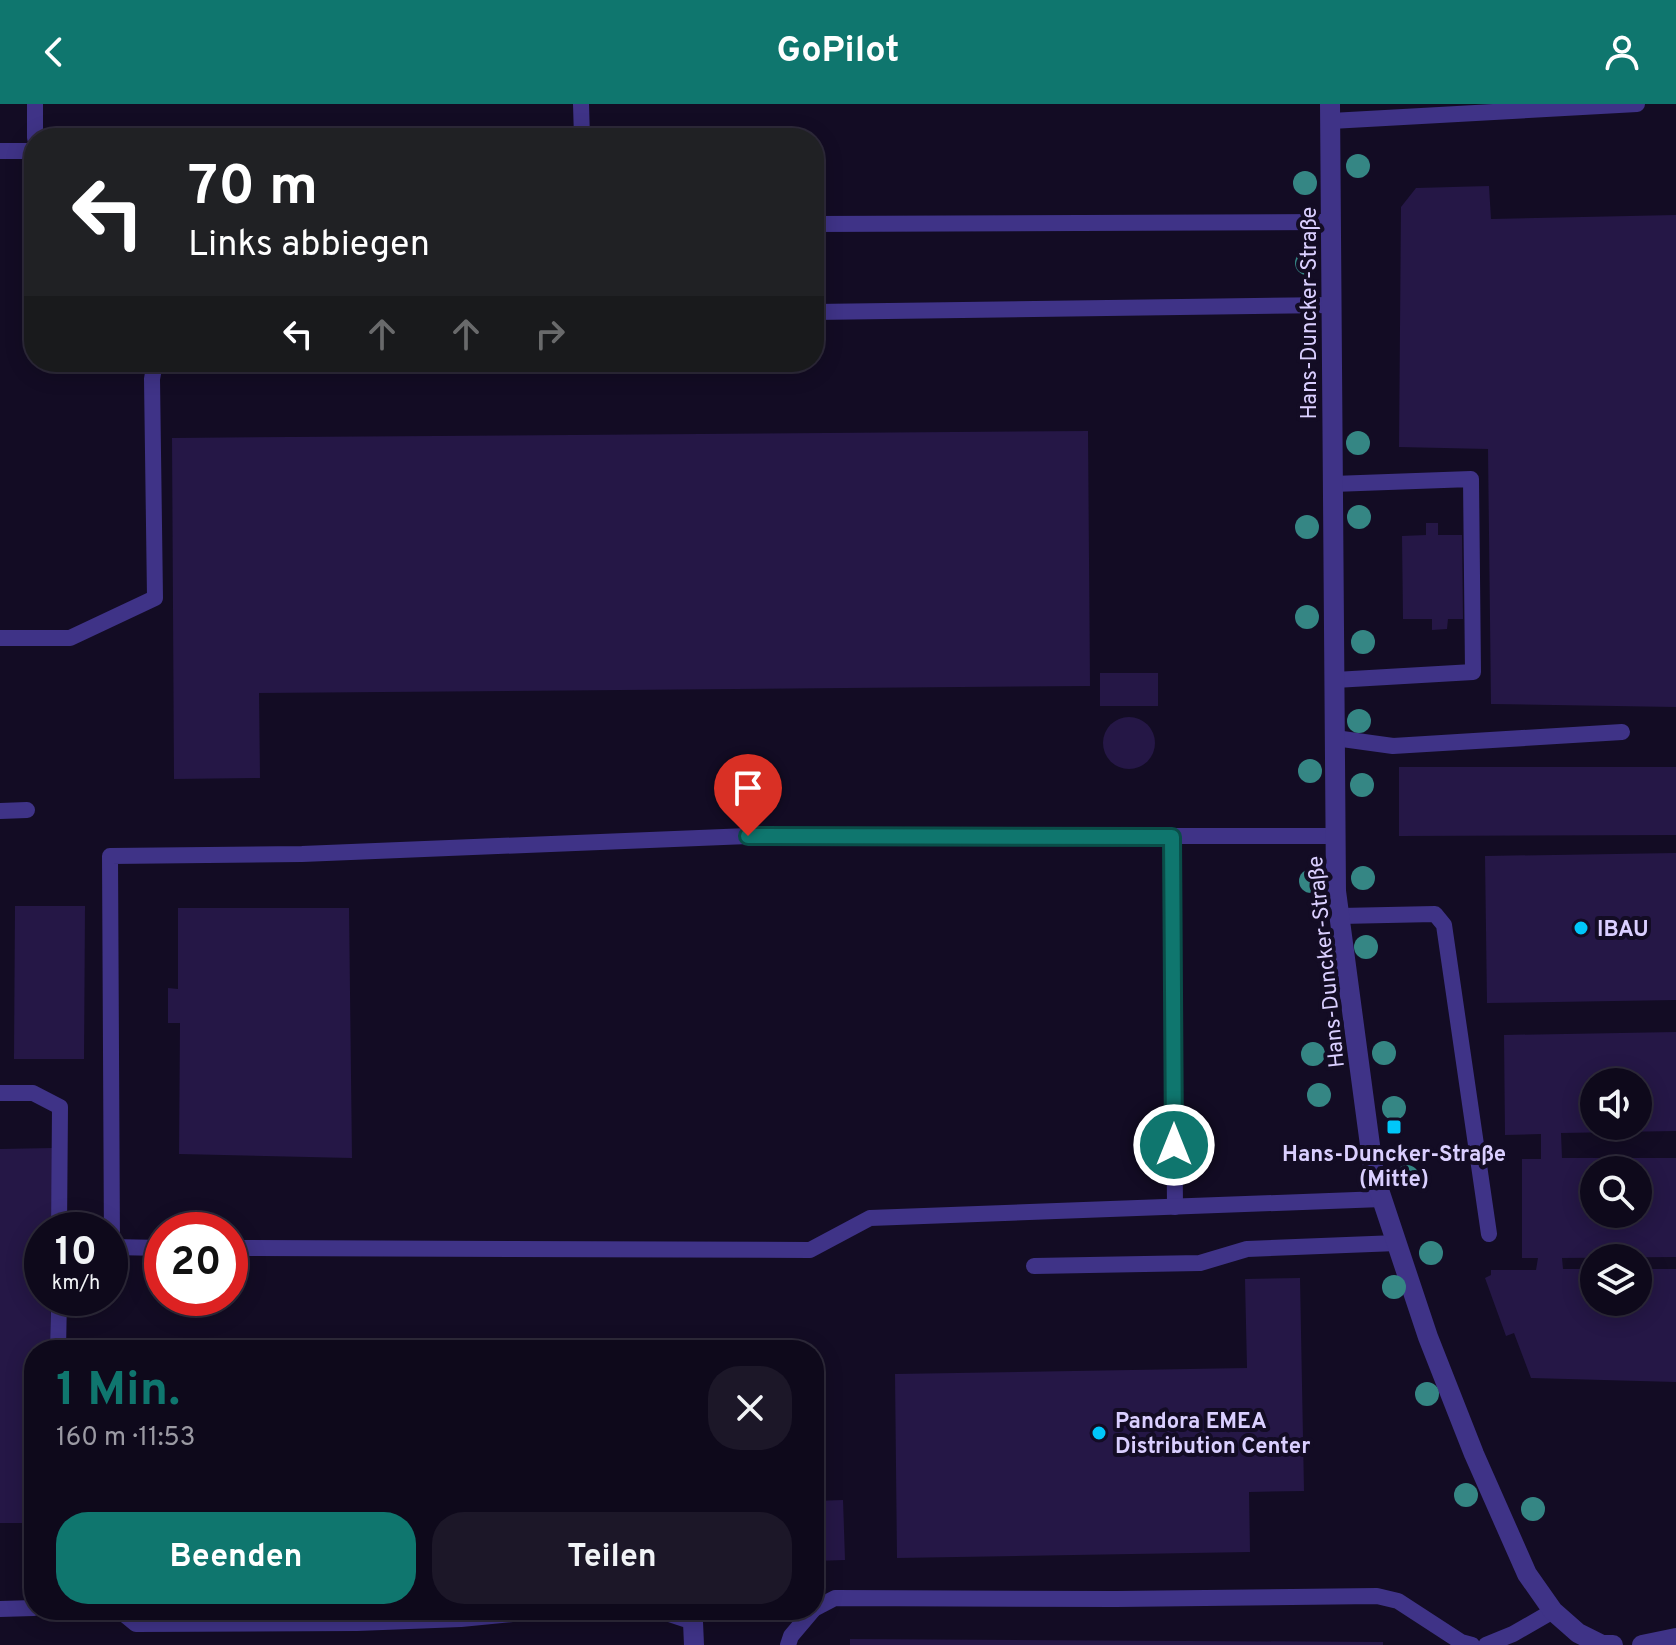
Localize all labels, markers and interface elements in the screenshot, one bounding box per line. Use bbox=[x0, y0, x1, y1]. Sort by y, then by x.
text: GoPilot bbox=[777, 29, 899, 75]
icon: back bbox=[32, 30, 76, 74]
icon: person bbox=[1600, 30, 1644, 74]
text: 70 m bbox=[188, 154, 318, 224]
icon: left bbox=[56, 160, 160, 264]
street label: Hans-Duncker-Straße bbox=[1297, 207, 1324, 419]
text: Links abbiegen bbox=[188, 223, 430, 269]
icon: left bbox=[276, 312, 320, 356]
icon: ahead bbox=[360, 312, 404, 356]
icon: ahead bbox=[444, 312, 488, 356]
icon: right bbox=[528, 312, 572, 356]
pin bbox=[714, 754, 782, 836]
icon: arrive bbox=[726, 766, 770, 810]
street label: Hans-Duncker-Straße bbox=[1303, 854, 1352, 1069]
place label: IBAU bbox=[1597, 917, 1649, 944]
marker: IBAU bbox=[1572, 919, 1590, 937]
map controls bbox=[1580, 1068, 1652, 1316]
button: sound bbox=[1580, 1068, 1652, 1140]
position arrow bbox=[1132, 1103, 1216, 1187]
marker: Hans-Duncker-Straße (Mitte) bbox=[1385, 1118, 1403, 1136]
place label: Hans-Duncker-Straße (Mitte) bbox=[1282, 1142, 1506, 1194]
button: search bbox=[1580, 1156, 1652, 1228]
speed limit sign: 20 bbox=[144, 1212, 248, 1316]
text: 10 bbox=[55, 1229, 97, 1279]
button: layers bbox=[1580, 1244, 1652, 1316]
text: km/h bbox=[52, 1271, 100, 1297]
text: 1 Min. bbox=[56, 1362, 180, 1422]
button: close bbox=[708, 1366, 792, 1450]
place label: Pandora EMEA Distribution Center bbox=[1115, 1409, 1310, 1461]
text: 160 m · 11:53 bbox=[56, 1422, 195, 1455]
marker: Pandora EMEA Distribution Center bbox=[1090, 1424, 1108, 1442]
button: Beenden bbox=[56, 1512, 416, 1604]
button: Teilen bbox=[432, 1512, 792, 1604]

